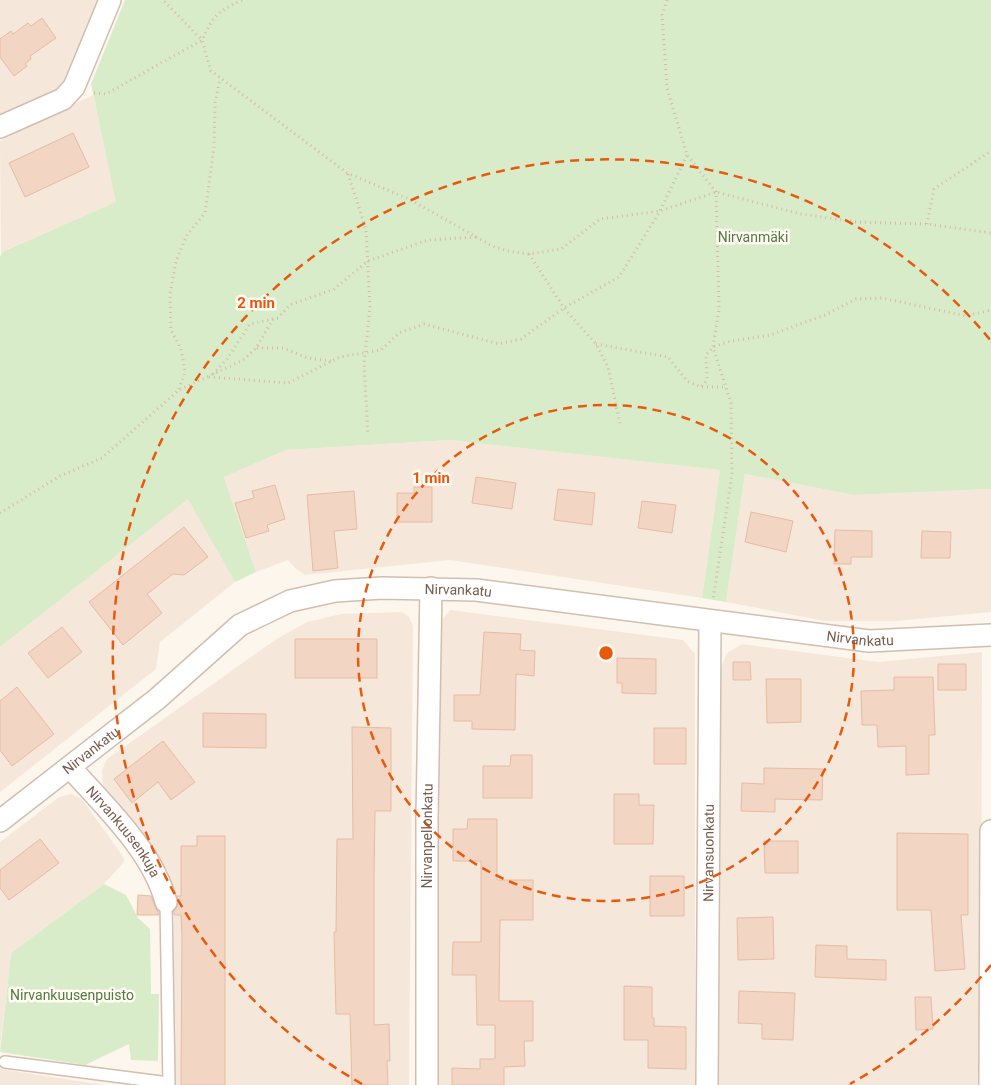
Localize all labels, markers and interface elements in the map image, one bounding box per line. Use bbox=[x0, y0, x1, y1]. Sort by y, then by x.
park label: Nirvanmäki bbox=[718, 229, 788, 245]
text: 2 min bbox=[237, 294, 275, 312]
text: 1 min bbox=[412, 469, 450, 487]
street label: Nirvankatu bbox=[424, 581, 493, 600]
street label: Nirvankatu bbox=[826, 628, 894, 649]
centre of rings bbox=[597, 644, 615, 662]
street label: Nirvankatu bbox=[59, 723, 122, 777]
street label: Nirvankuusenkuja bbox=[83, 783, 163, 880]
street label: Nirvanpellonkatu bbox=[419, 783, 436, 889]
street label: Nirvansuonkatu bbox=[700, 804, 717, 902]
park label: Nirvankuusenpuisto bbox=[10, 987, 134, 1003]

